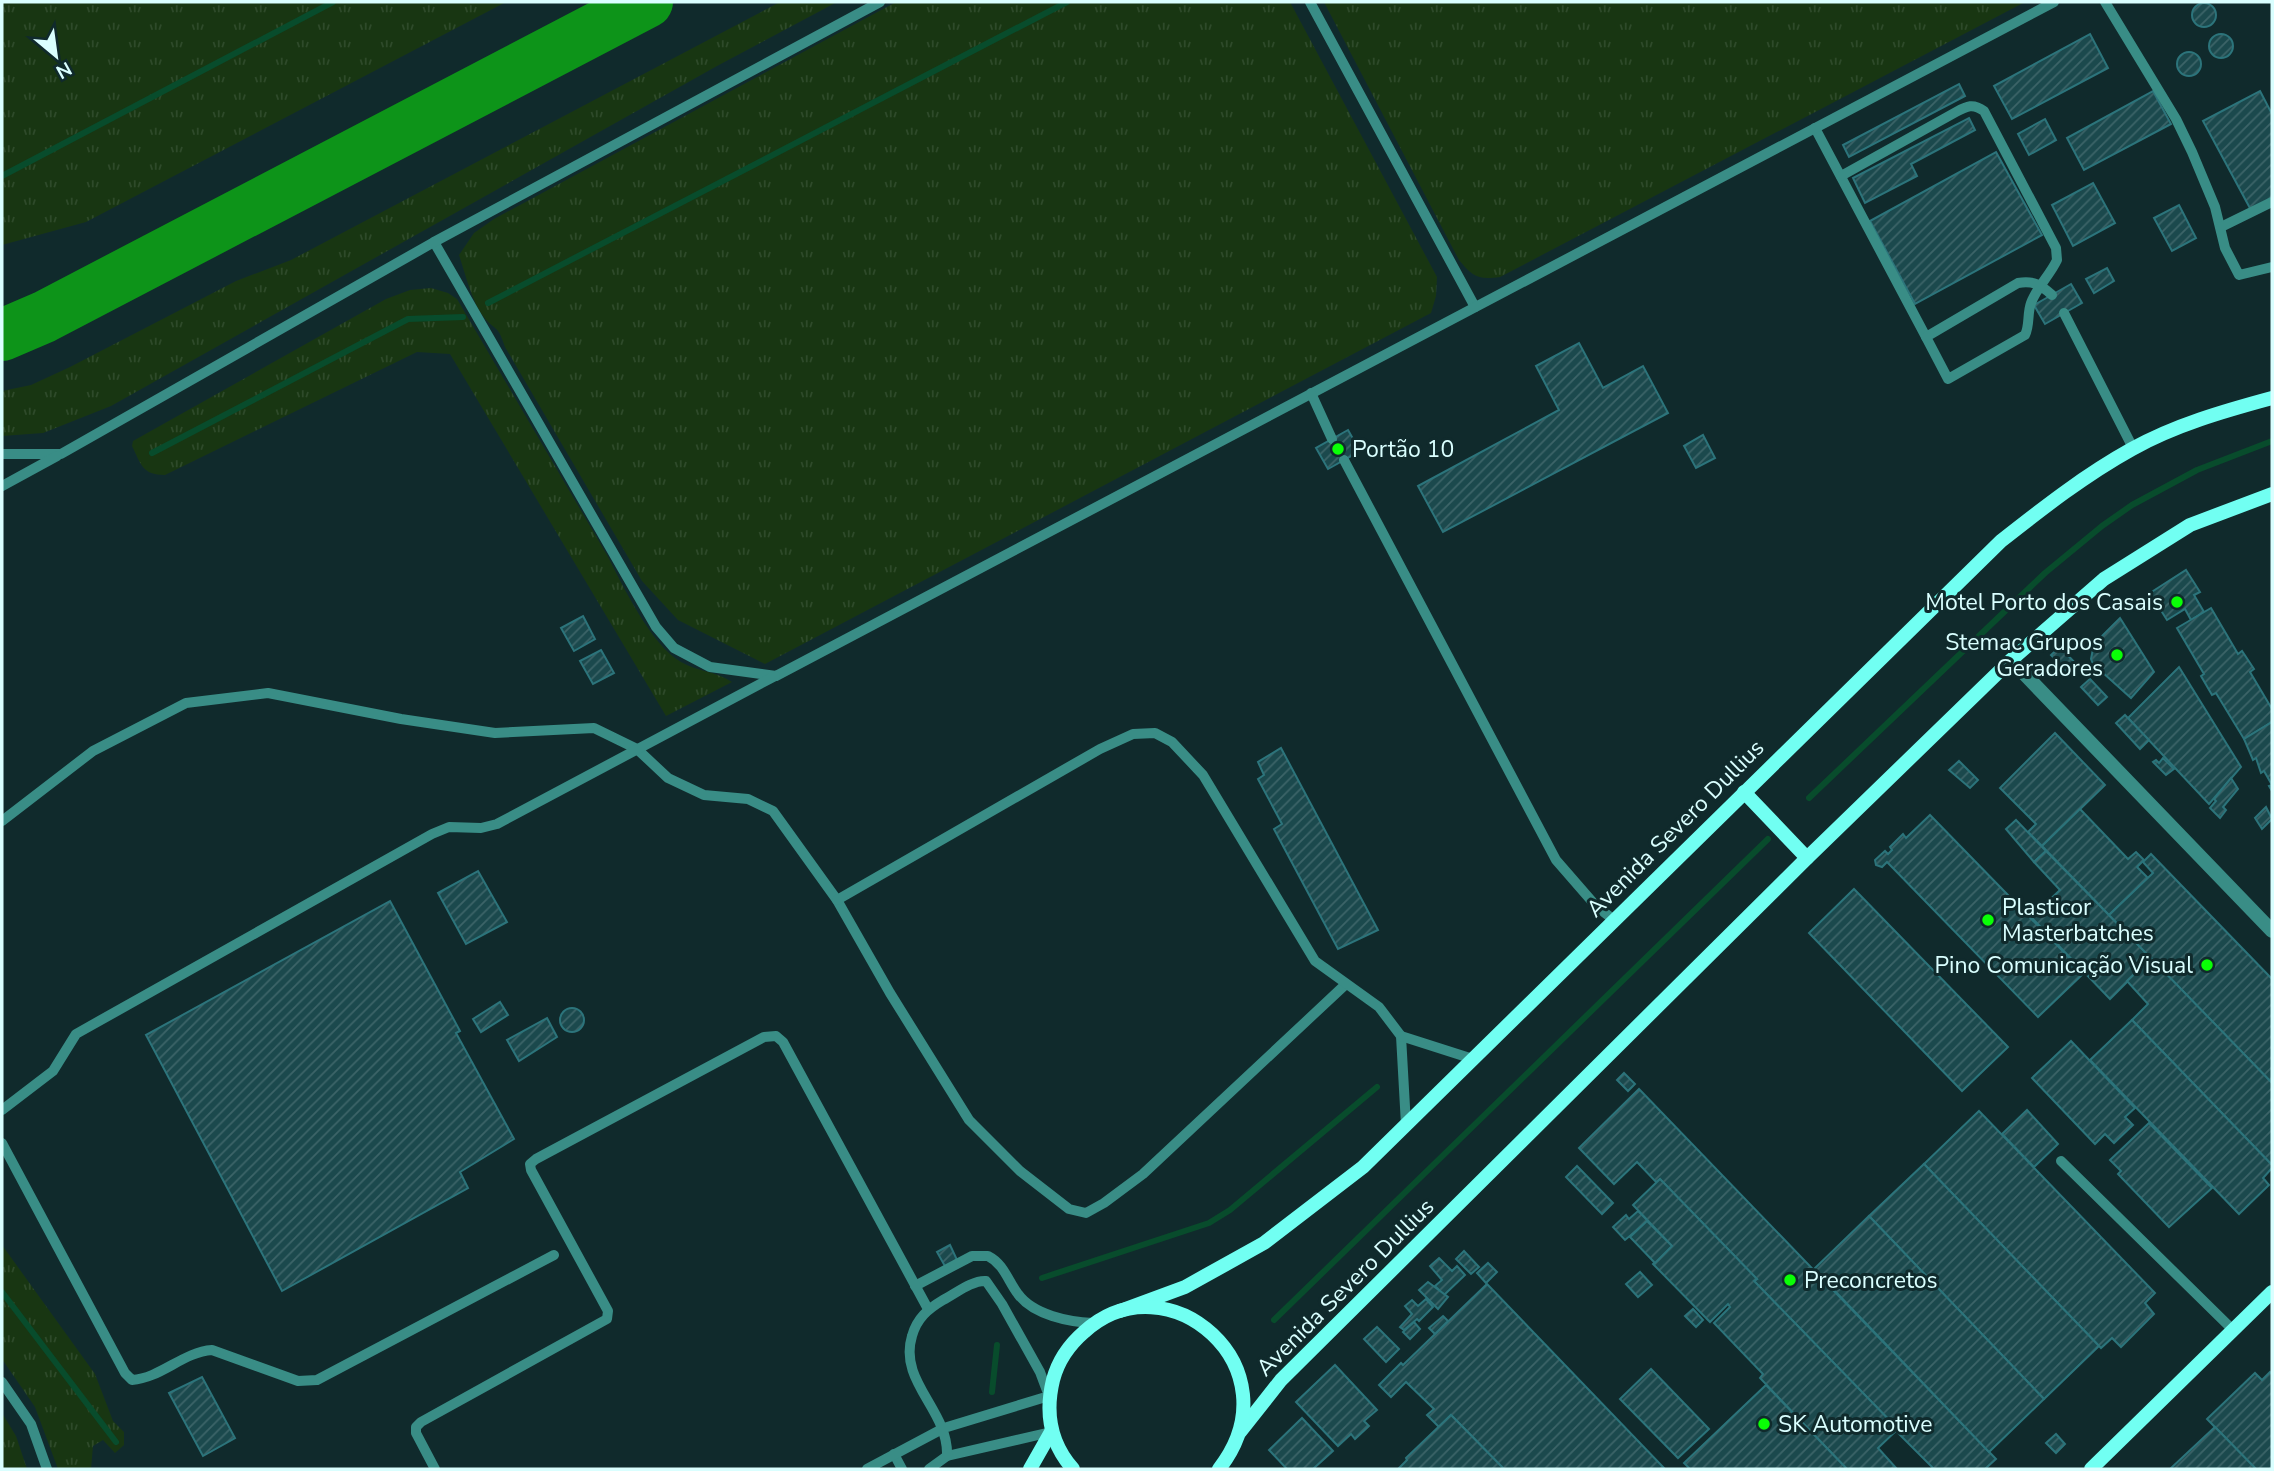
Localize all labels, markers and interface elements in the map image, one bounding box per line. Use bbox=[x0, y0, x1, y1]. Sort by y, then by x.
north arrow bbox=[21, 21, 91, 91]
text: N bbox=[51, 55, 76, 85]
place label: Portão 10 bbox=[1352, 434, 1454, 465]
marker: Portão 10 bbox=[1330, 441, 1346, 457]
place label: Motel Porto dos Casais bbox=[1925, 587, 2163, 618]
marker: Motel Porto dos Casais bbox=[2169, 594, 2185, 610]
place label: Stemac Grupos Geradores bbox=[1945, 627, 2103, 684]
marker: Stemac Grupos Geradores bbox=[2109, 647, 2125, 663]
street label: Avenida Severo Dullius bbox=[1580, 733, 1771, 924]
place label: Plasticor Masterbatches bbox=[2002, 892, 2154, 949]
marker: Plasticor Masterbatches bbox=[1980, 912, 1996, 928]
place label: Pino Comunicação Visual bbox=[1935, 950, 2193, 981]
marker: Pino Comunicação Visual bbox=[2199, 957, 2215, 973]
street label: Avenida Severo Dullius bbox=[1250, 1192, 1441, 1383]
place label: Preconcretos bbox=[1804, 1265, 1938, 1296]
marker: Preconcretos bbox=[1782, 1272, 1798, 1288]
place label: SK Automotive bbox=[1778, 1409, 1932, 1440]
marker: SK Automotive bbox=[1756, 1416, 1772, 1432]

